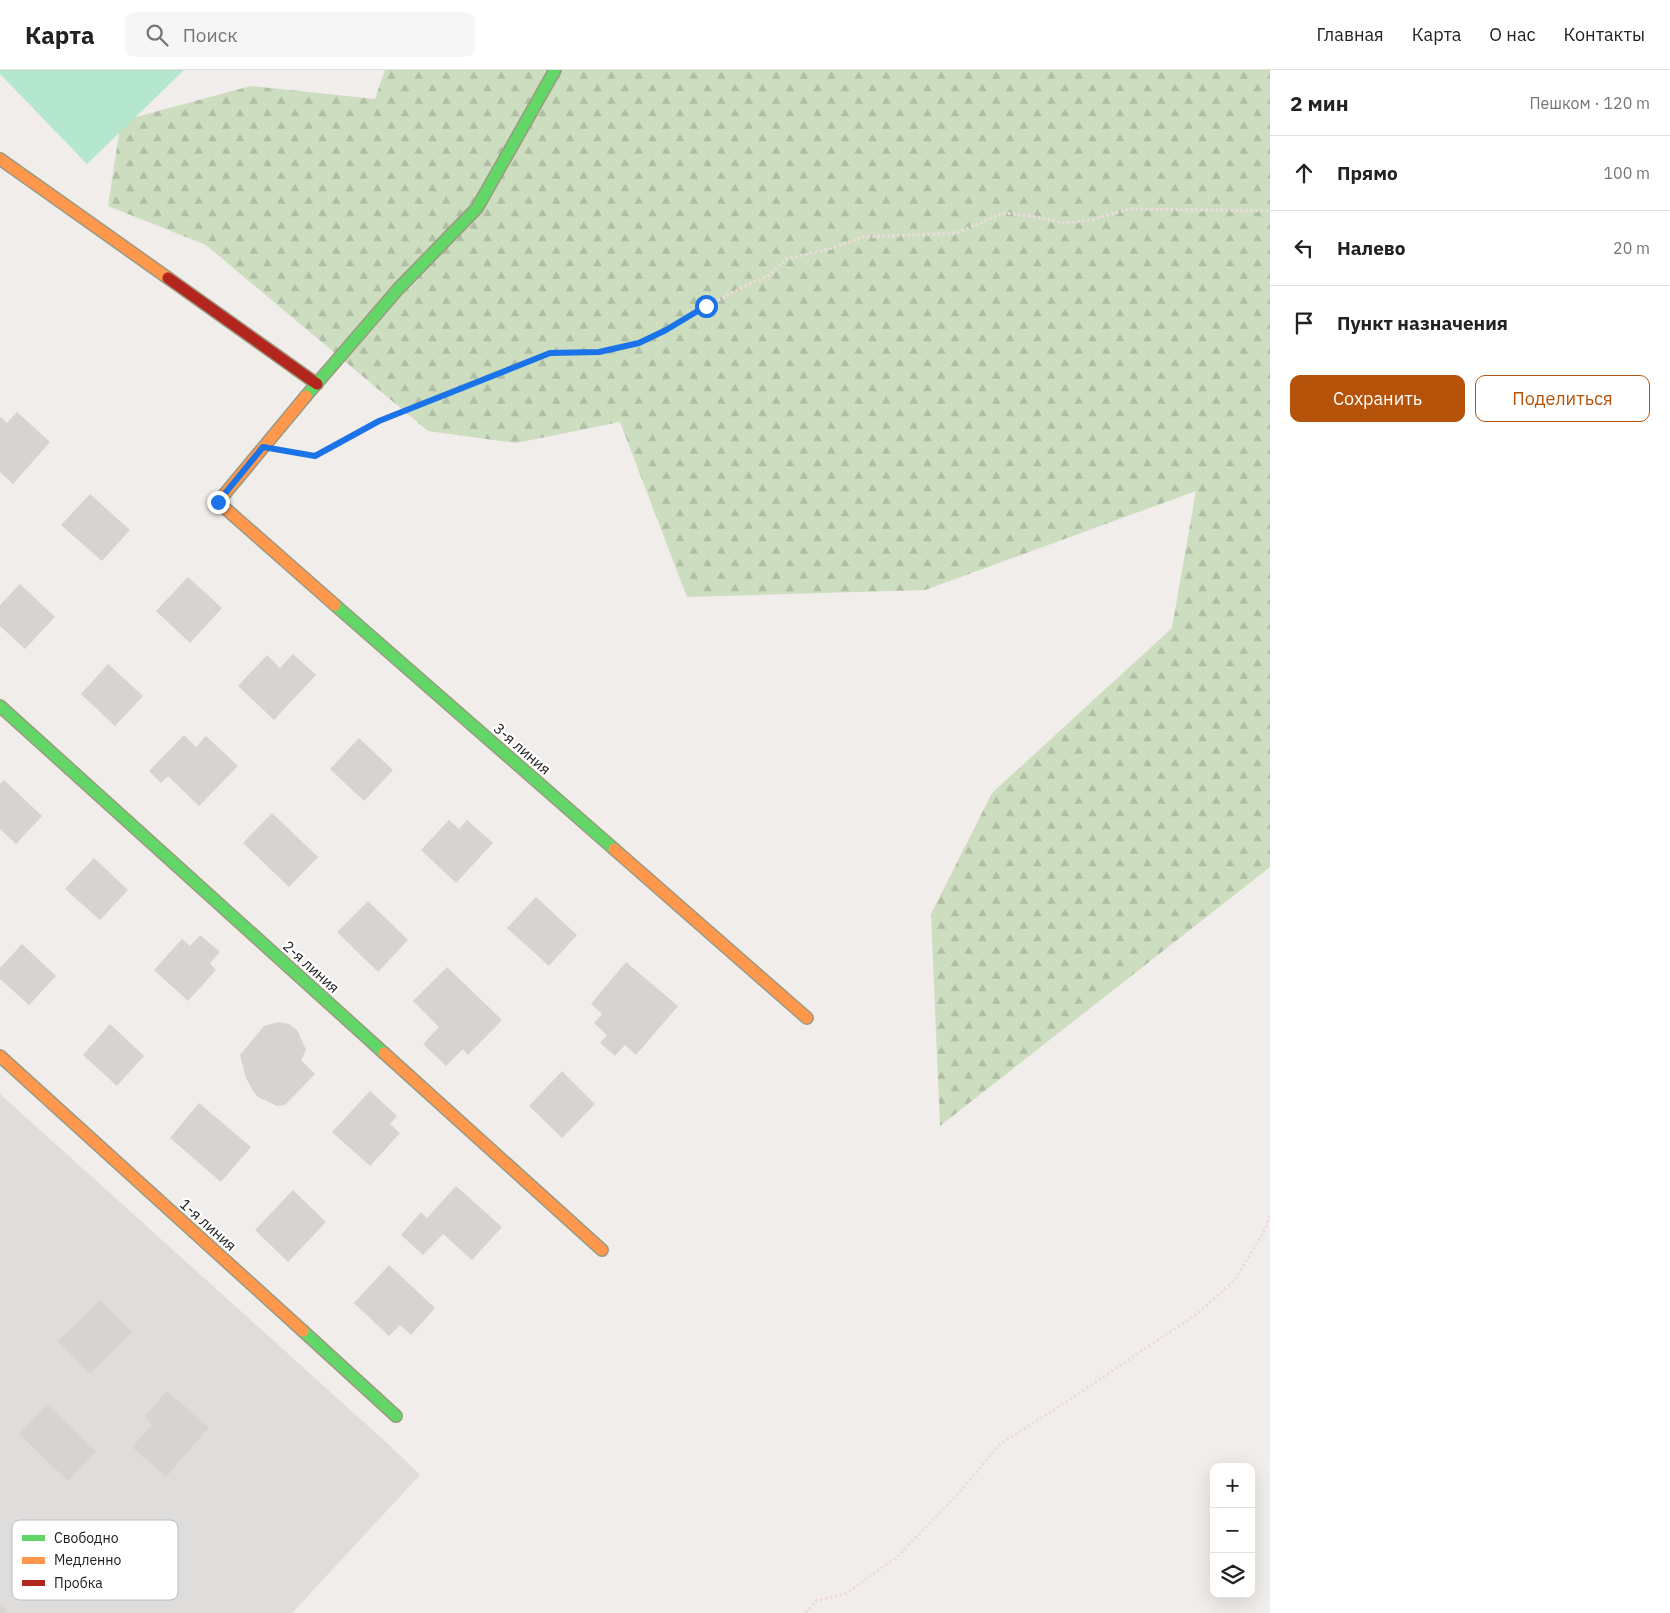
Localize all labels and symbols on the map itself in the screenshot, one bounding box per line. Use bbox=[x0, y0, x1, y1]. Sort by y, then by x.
route start bbox=[695, 295, 718, 318]
route end bbox=[207, 491, 230, 514]
street label: 3-я линия bbox=[490, 719, 555, 779]
street label: 2-я линия bbox=[279, 936, 344, 997]
street label: 1-я линия bbox=[176, 1194, 241, 1255]
legend bbox=[12, 1520, 178, 1600]
text: Свободно bbox=[54, 1529, 119, 1547]
text: Медленно bbox=[54, 1551, 122, 1569]
text: Пробка bbox=[54, 1574, 103, 1592]

